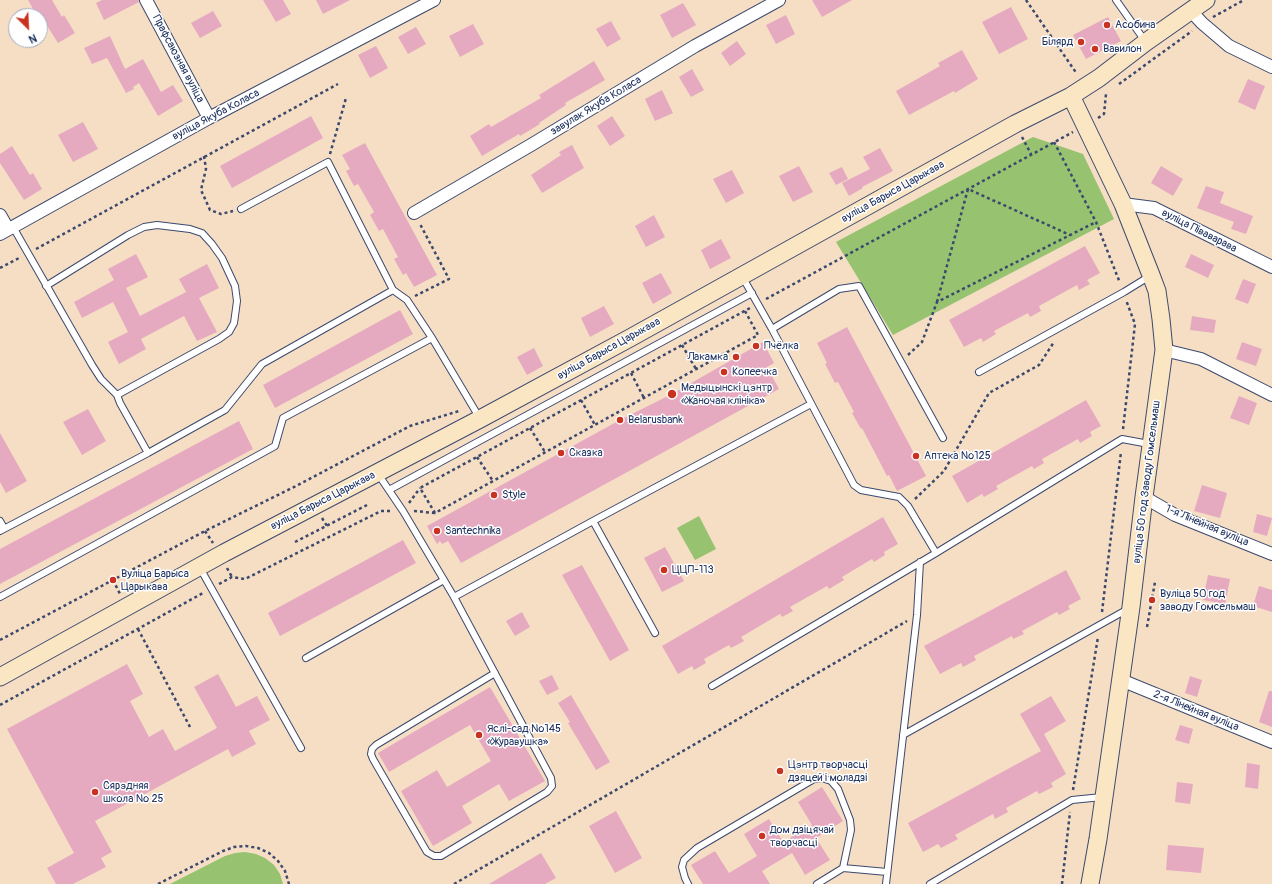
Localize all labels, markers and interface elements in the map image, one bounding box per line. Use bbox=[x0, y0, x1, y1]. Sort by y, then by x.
north arrow bbox=[8, 8, 48, 48]
street label: Прафсаюзная вуліца bbox=[149, 13, 207, 105]
place label: Асобина bbox=[1115, 18, 1155, 32]
marker: Асобина bbox=[1102, 20, 1112, 30]
text: N bbox=[27, 31, 39, 46]
place label: Білярд bbox=[1042, 35, 1073, 49]
marker: Білярд bbox=[1076, 37, 1086, 47]
place label: Вавилон bbox=[1103, 42, 1142, 56]
marker: Вавилон bbox=[1090, 44, 1100, 54]
street label: завулак Якуба Коласа bbox=[548, 74, 644, 138]
street label: вуліца Якуба Коласа bbox=[170, 86, 262, 144]
street label: вуліца Барыса Царыкава bbox=[839, 158, 947, 226]
street label: вуліца Піваварава bbox=[1159, 206, 1239, 256]
street label: вуліца Барыса Царыкава bbox=[555, 315, 663, 383]
place label: Пчёлка bbox=[764, 339, 799, 353]
marker: Пчёлка bbox=[751, 341, 761, 351]
place label: Лакамка bbox=[687, 350, 728, 364]
marker: Лакамка bbox=[731, 352, 741, 362]
place label: Копеечка bbox=[732, 365, 777, 379]
marker: Копеечка bbox=[719, 367, 729, 377]
place label: Медыцынскі цэнтр «Жаночая клініка» bbox=[681, 381, 772, 407]
marker: Медыцынскі цэнтр «Жаночая клініка» bbox=[666, 388, 678, 400]
street label: вуліца 50 год Заводу Гомсельмаш bbox=[1130, 400, 1164, 564]
place label: Belarusbank bbox=[628, 413, 683, 427]
marker: Belarusbank bbox=[615, 415, 625, 425]
place label: Сказка bbox=[569, 446, 603, 460]
marker: Сказка bbox=[556, 448, 566, 458]
place label: Аптека №125 bbox=[924, 449, 991, 463]
marker: Аптека №125 bbox=[911, 451, 921, 461]
street label: вуліца Барыса Царыкава bbox=[268, 469, 378, 533]
place label: Style bbox=[502, 488, 526, 502]
marker: Style bbox=[489, 490, 499, 500]
street label: 1-я Лінейная вуліца bbox=[1163, 502, 1251, 550]
place label: Santechnika bbox=[445, 524, 501, 538]
marker: Santechnika bbox=[432, 526, 442, 536]
place label: ЦЦП-113 bbox=[672, 563, 714, 577]
marker: ЦЦП-113 bbox=[659, 565, 669, 575]
place label: Вуліца Барыса Царыкава bbox=[121, 567, 189, 593]
marker: Вуліца Барыса Царыкава bbox=[108, 575, 118, 585]
place label: Вуліца 50 год заводу Гомсельмаш bbox=[1160, 587, 1256, 613]
marker: Вуліца 50 год заводу Гомсельмаш bbox=[1147, 595, 1157, 605]
street label: 2-я Лінейная вуліца bbox=[1151, 688, 1241, 734]
place label: Яслі-сад №145 «Журавушка» bbox=[487, 722, 561, 748]
marker: Яслі-сад №145 «Журавушка» bbox=[474, 730, 484, 740]
place label: Цэнтр творчасці дзяцей і моладзі bbox=[788, 758, 867, 784]
marker: Цэнтр творчасці дзяцей і моладзі bbox=[775, 766, 785, 776]
place label: Сярэдняя школа № 25 bbox=[103, 779, 163, 805]
marker: Сярэдняя школа № 25 bbox=[90, 787, 100, 797]
place label: Дом дзіцячай творчасці bbox=[770, 823, 834, 849]
marker: Дом дзіцячай творчасці bbox=[757, 831, 767, 841]

